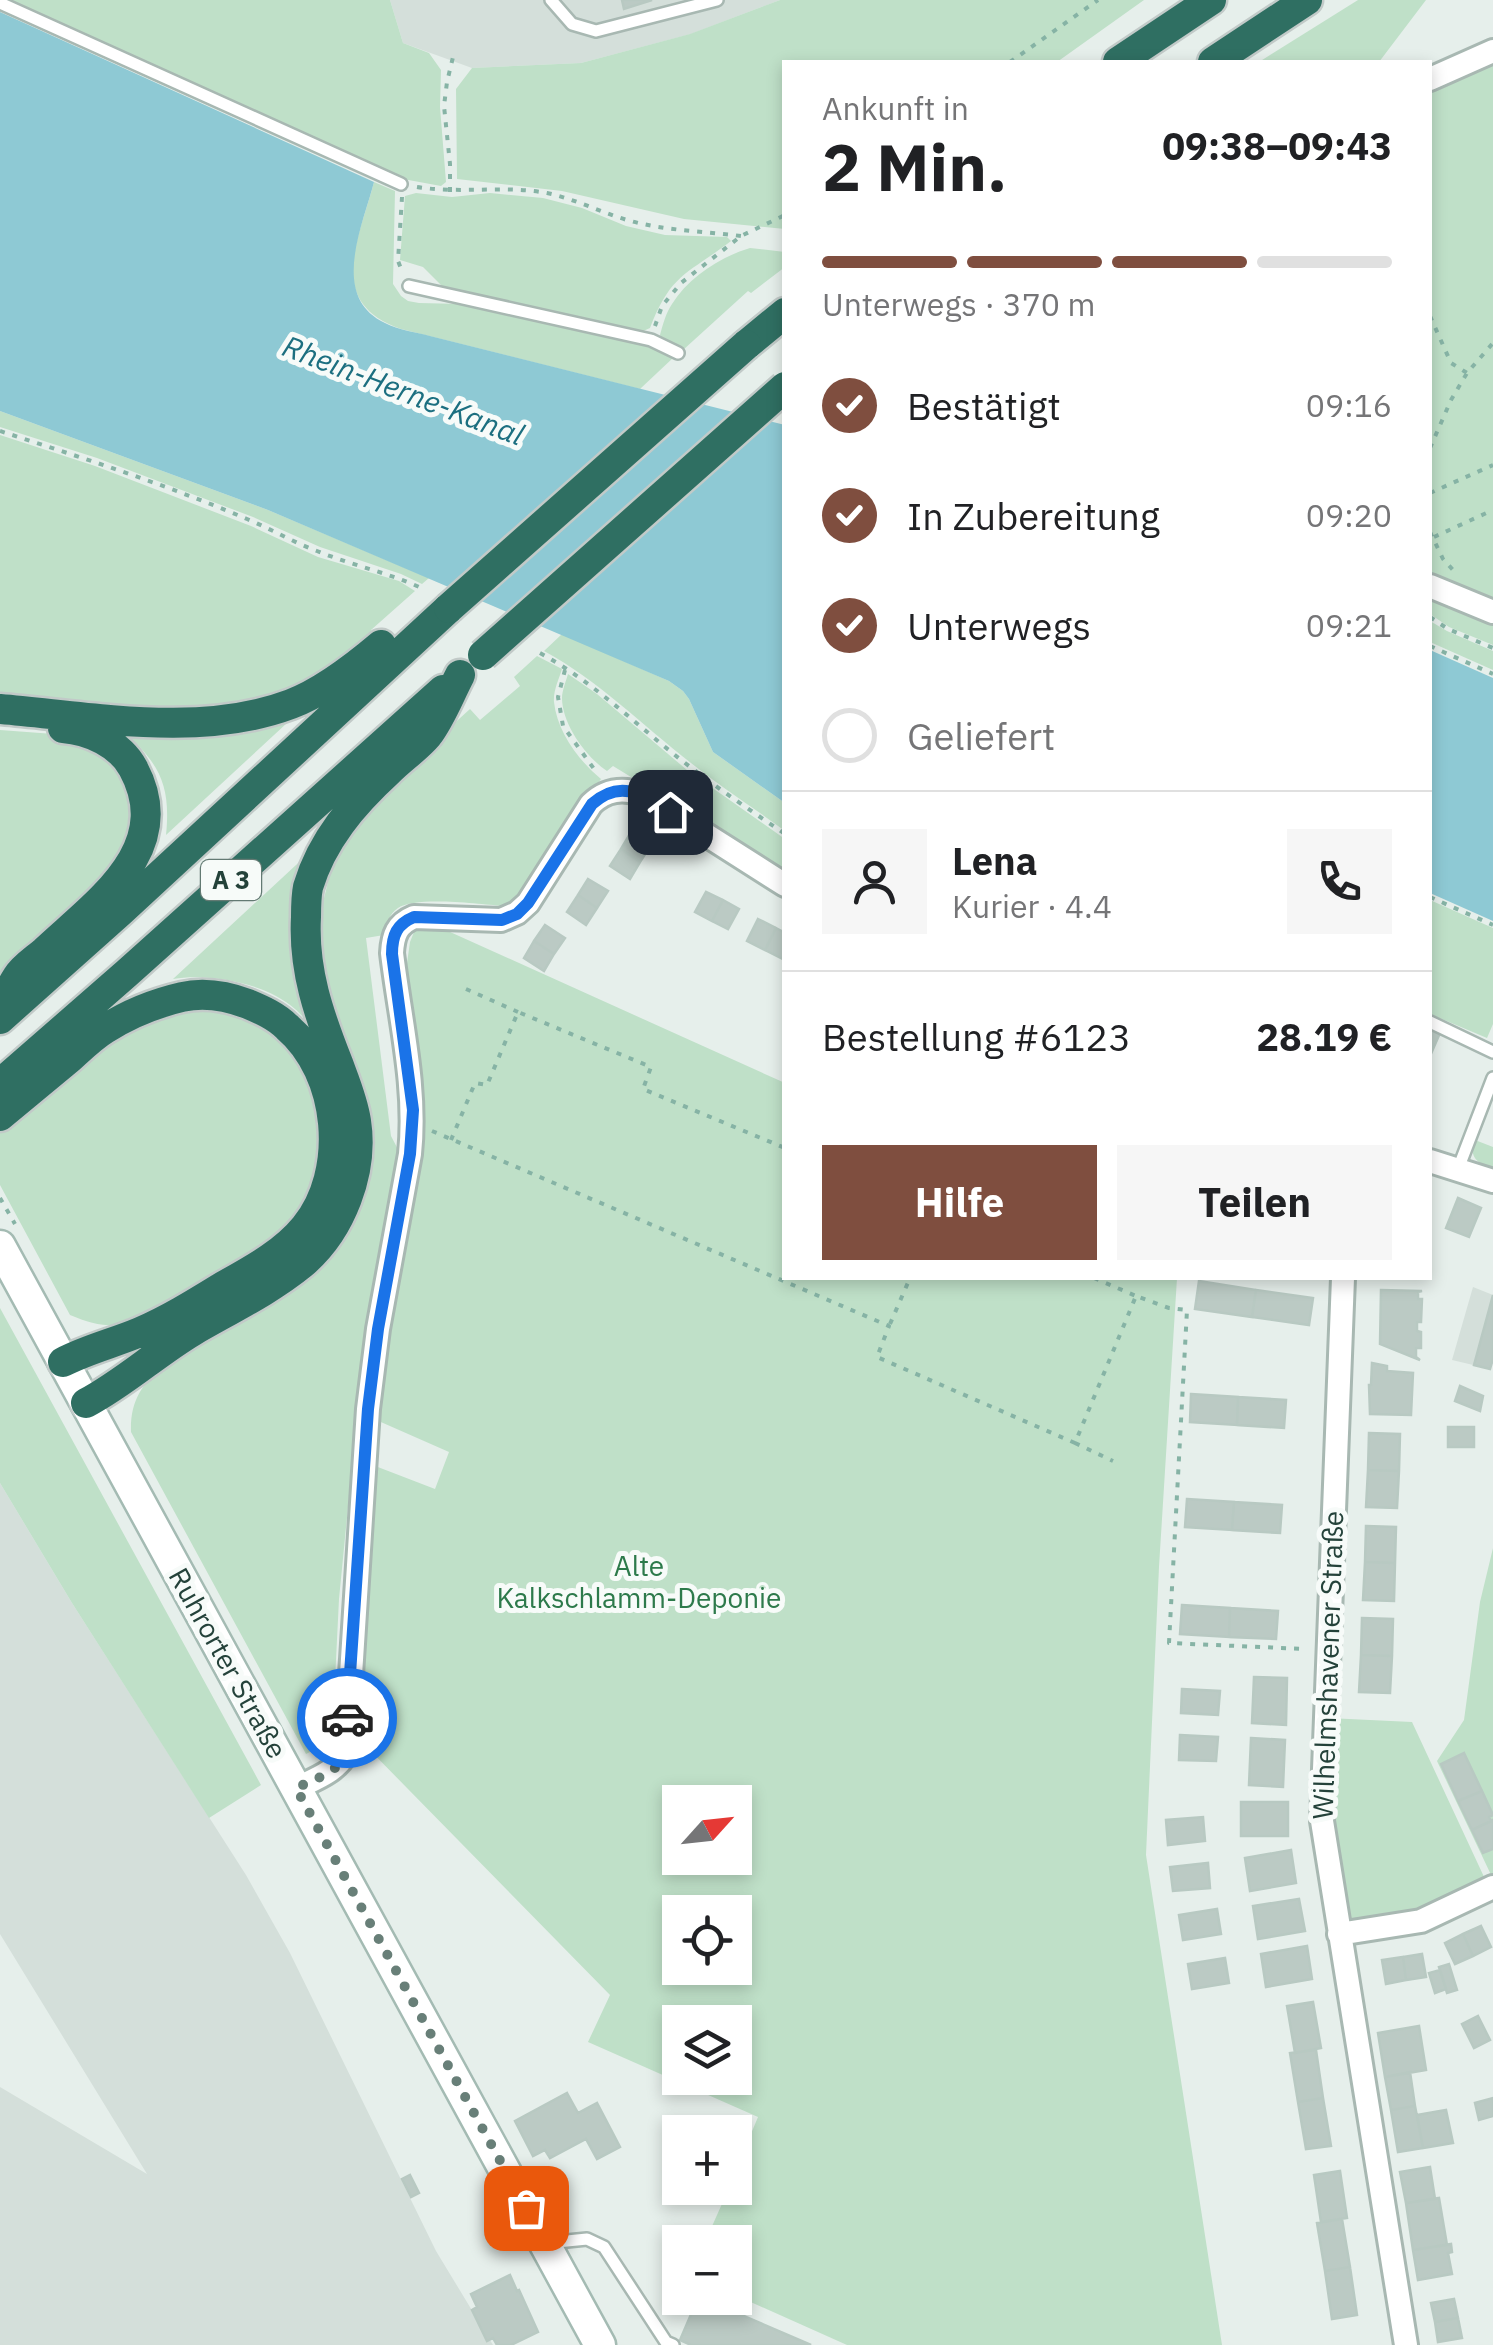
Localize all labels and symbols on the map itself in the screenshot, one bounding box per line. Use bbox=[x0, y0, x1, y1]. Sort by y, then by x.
water label: Rhein-Herne-Kanal bbox=[277, 326, 530, 454]
pin bbox=[628, 770, 713, 855]
road number: A 3 bbox=[201, 860, 261, 900]
street label: Wilhelmshavener Straße bbox=[1304, 1510, 1351, 1820]
park label: Alte Kalkschlamm-Deponie bbox=[497, 1547, 782, 1616]
street label: Ruhrorter Straße bbox=[161, 1561, 296, 1765]
courier bbox=[297, 1668, 397, 1768]
north arrow bbox=[662, 1785, 752, 1875]
pin bbox=[484, 2166, 569, 2251]

